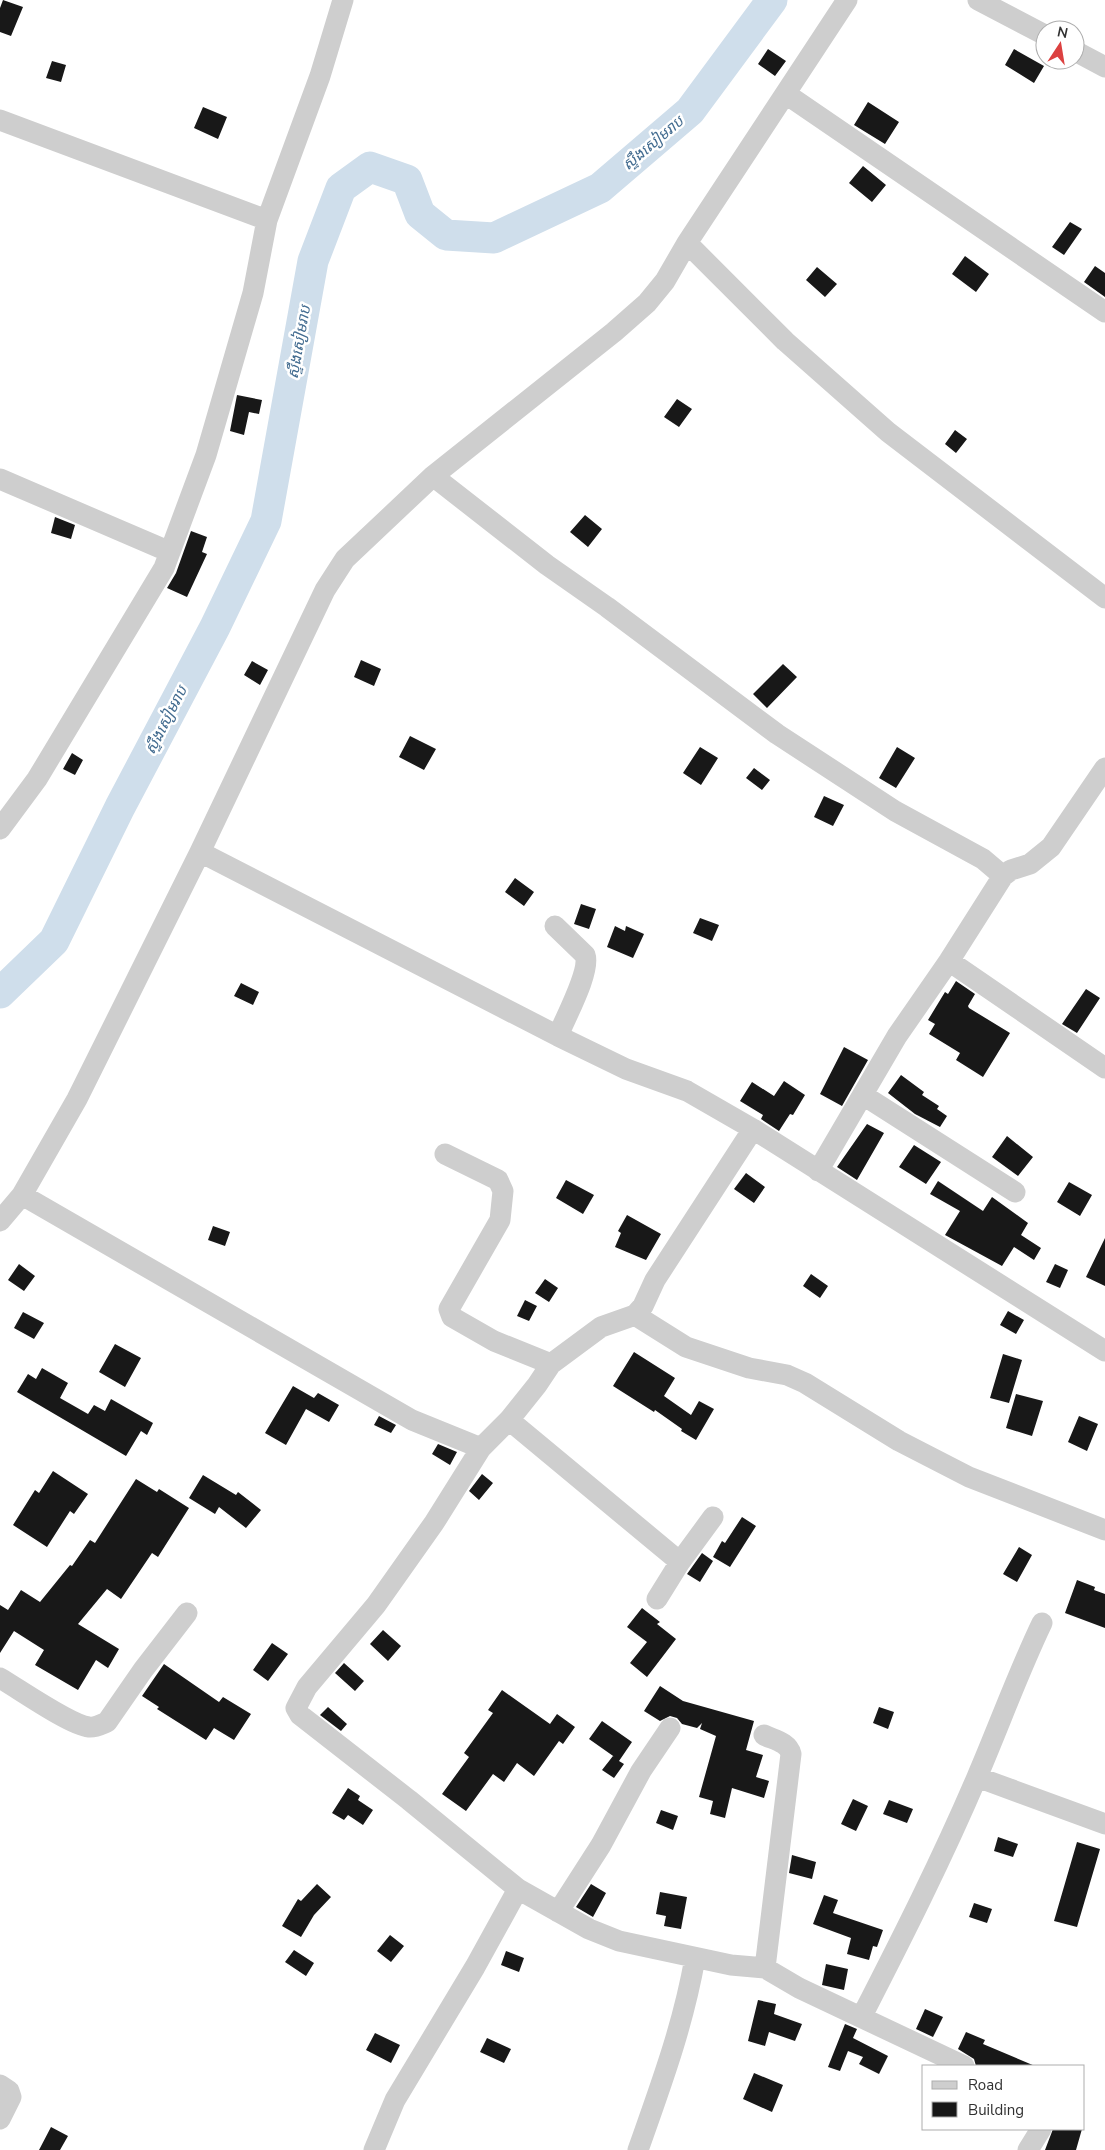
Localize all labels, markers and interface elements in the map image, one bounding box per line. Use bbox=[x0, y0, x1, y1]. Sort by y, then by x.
north arrow bbox=[1035, 20, 1085, 70]
text: N bbox=[1055, 22, 1070, 43]
water label: ស្ទឹងសៀមរាប bbox=[618, 111, 689, 175]
water label: ស្ទឹងសៀមរាប bbox=[283, 302, 316, 380]
water label: ស្ទឹងសៀមរាប bbox=[140, 681, 192, 758]
legend bbox=[922, 2065, 1085, 2130]
text: Road bbox=[968, 2075, 1003, 2095]
text: Building bbox=[968, 2100, 1024, 2120]

